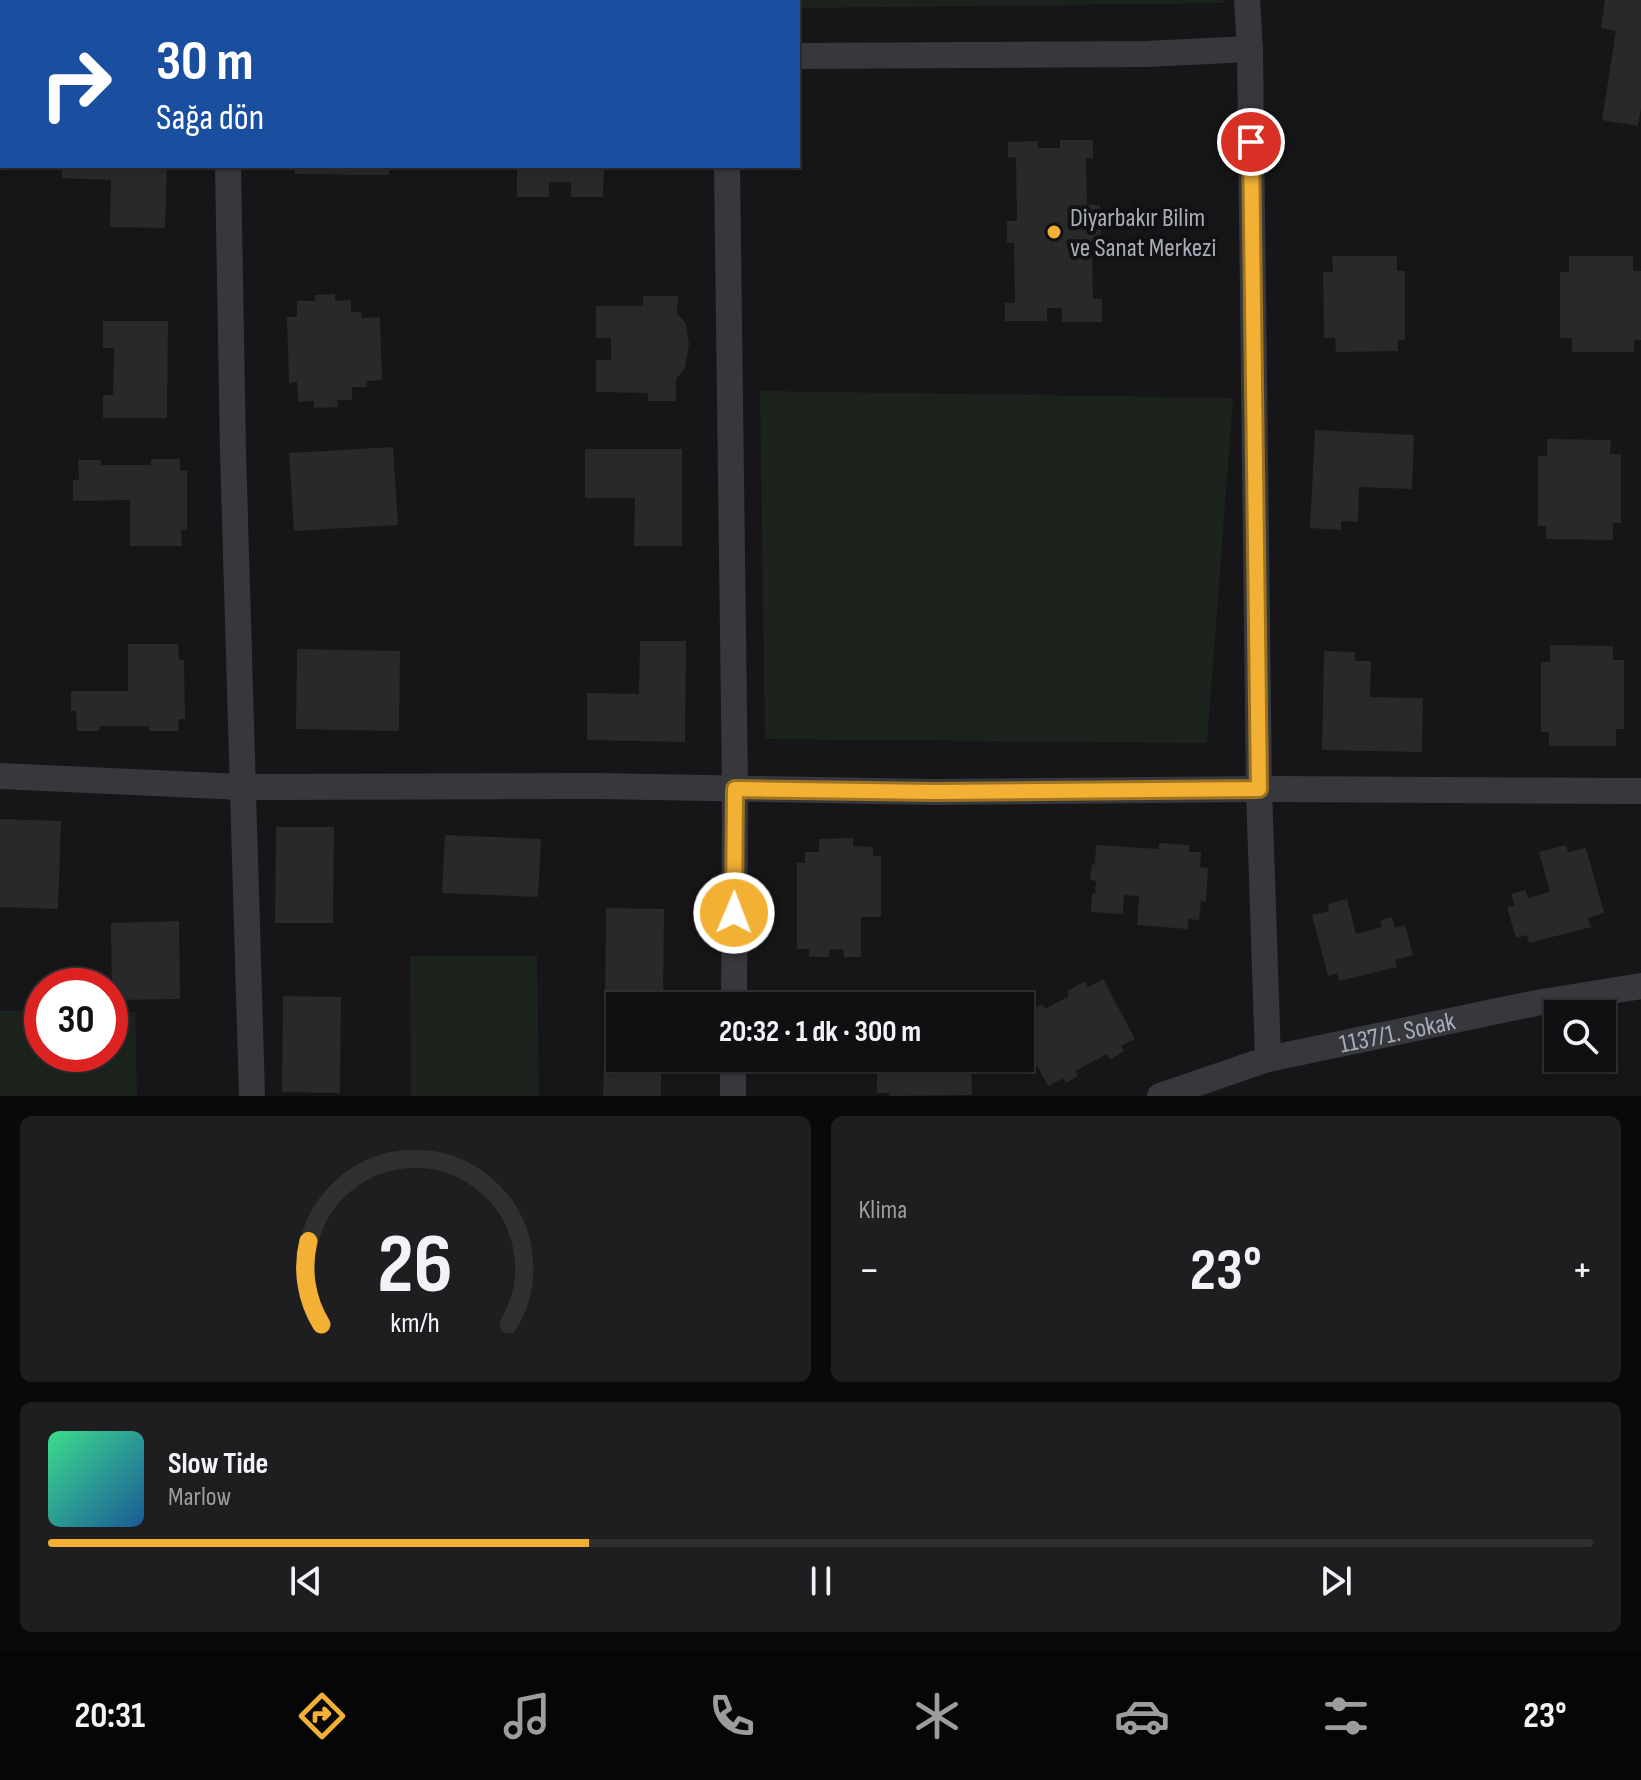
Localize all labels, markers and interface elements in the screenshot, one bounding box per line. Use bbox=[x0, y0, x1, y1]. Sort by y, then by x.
text: 30 m bbox=[156, 29, 254, 96]
icon: right bbox=[24, 32, 128, 136]
text: Sağa dön bbox=[156, 97, 264, 140]
pin bbox=[1217, 108, 1285, 176]
icon: arrive bbox=[1229, 120, 1273, 164]
place label: Diyarbakır Bilim ve Sanat Merkezi bbox=[1070, 203, 1216, 264]
marker: Diyarbakır Bilim ve Sanat Merkezi bbox=[1045, 223, 1063, 241]
position arrow bbox=[692, 871, 776, 955]
speed limit sign: 30 bbox=[24, 968, 128, 1072]
map controls bbox=[1544, 1000, 1616, 1072]
button: search bbox=[1544, 1000, 1616, 1072]
street label: 1137/1. Sokak bbox=[1337, 1006, 1458, 1061]
text: 20:32 · 1 dk · 300 m bbox=[719, 1014, 921, 1050]
text: Klima bbox=[859, 1195, 907, 1226]
text: 26 bbox=[377, 1216, 453, 1316]
text: 23° bbox=[1190, 1235, 1262, 1307]
text: − bbox=[859, 1244, 880, 1297]
text: + bbox=[1571, 1244, 1593, 1297]
text: km/h bbox=[391, 1306, 440, 1341]
text: Slow Tide bbox=[168, 1446, 268, 1482]
text: Marlow bbox=[168, 1482, 231, 1513]
icon: previous bbox=[284, 1559, 328, 1603]
icon: pause bbox=[799, 1559, 843, 1603]
icon: next bbox=[1314, 1559, 1358, 1603]
icon: directions bbox=[294, 1688, 350, 1744]
icon: music bbox=[499, 1688, 555, 1744]
icon: phone bbox=[704, 1688, 760, 1744]
icon: climate bbox=[909, 1688, 965, 1744]
icon: car bbox=[1114, 1688, 1170, 1744]
icon: filters bbox=[1318, 1688, 1374, 1744]
text: 20:31 bbox=[74, 1695, 145, 1738]
text: 23° bbox=[1523, 1695, 1567, 1738]

